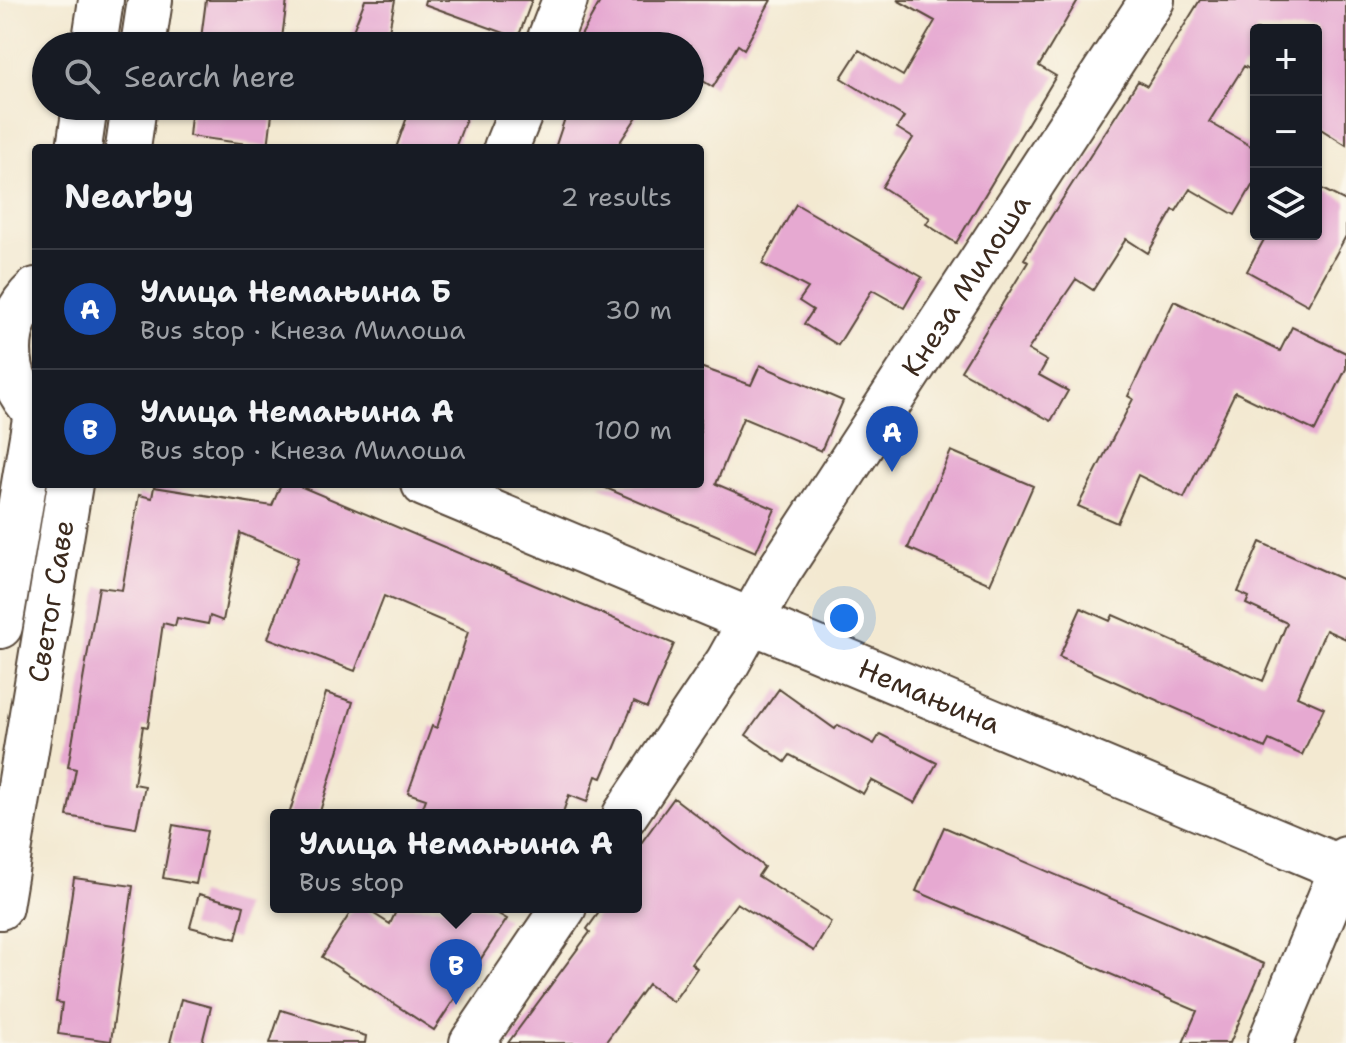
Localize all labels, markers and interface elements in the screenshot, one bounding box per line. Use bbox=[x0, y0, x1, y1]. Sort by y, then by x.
map controls bbox=[1250, 24, 1322, 240]
button: + bbox=[1250, 24, 1322, 96]
search box bbox=[32, 32, 704, 120]
icon: search bbox=[60, 54, 104, 98]
text: Search here bbox=[124, 56, 295, 97]
button: − bbox=[1250, 96, 1322, 168]
button: layers bbox=[1250, 168, 1322, 240]
text: Nearby bbox=[64, 173, 194, 219]
text: 2 results bbox=[560, 179, 672, 214]
street label: Кнеза Милоша bbox=[892, 187, 1039, 384]
text: Улица Немањина Б bbox=[140, 271, 451, 312]
text: A bbox=[80, 292, 100, 327]
text: 30 m bbox=[605, 292, 672, 327]
text: Bus stop · Кнеза Милоша bbox=[140, 312, 465, 347]
text: Улица Немањина А bbox=[140, 391, 454, 432]
pin: A bbox=[866, 406, 918, 472]
text: B bbox=[82, 412, 98, 447]
text: 100 m bbox=[594, 412, 672, 447]
text: Bus stop · Кнеза Милоша bbox=[140, 432, 465, 467]
street label: Светог Саве bbox=[18, 517, 83, 685]
your location bbox=[824, 598, 864, 638]
street label: Немањина bbox=[853, 649, 1006, 742]
popup bbox=[270, 809, 642, 913]
text: Улица Немањина А bbox=[299, 823, 613, 864]
text: Bus stop bbox=[299, 864, 404, 899]
pin: B bbox=[430, 939, 482, 1005]

